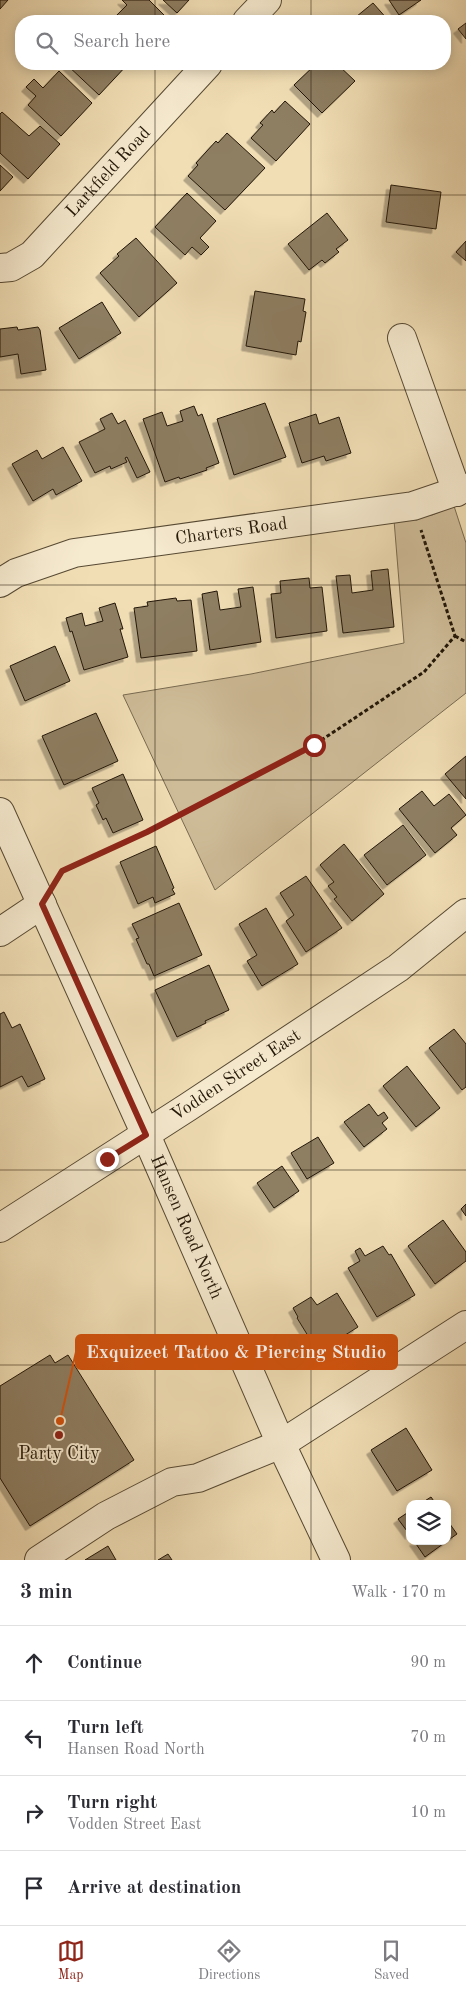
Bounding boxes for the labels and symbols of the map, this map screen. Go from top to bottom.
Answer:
street label: Larkfield Road [63,124,154,220]
street label: Charters Road [174,515,289,548]
route start [303,734,326,757]
street label: Vodden Street East [168,1026,304,1124]
route end [96,1148,119,1171]
street label: Hansen Road North [147,1152,226,1302]
callout: Exquizeet Tattoo & Piercing Studio [76,1335,397,1369]
text: Exquizeet Tattoo & Piercing Studio [86,1344,386,1363]
marker: Party City [53,1429,65,1441]
place label: Party City [18,1445,100,1463]

